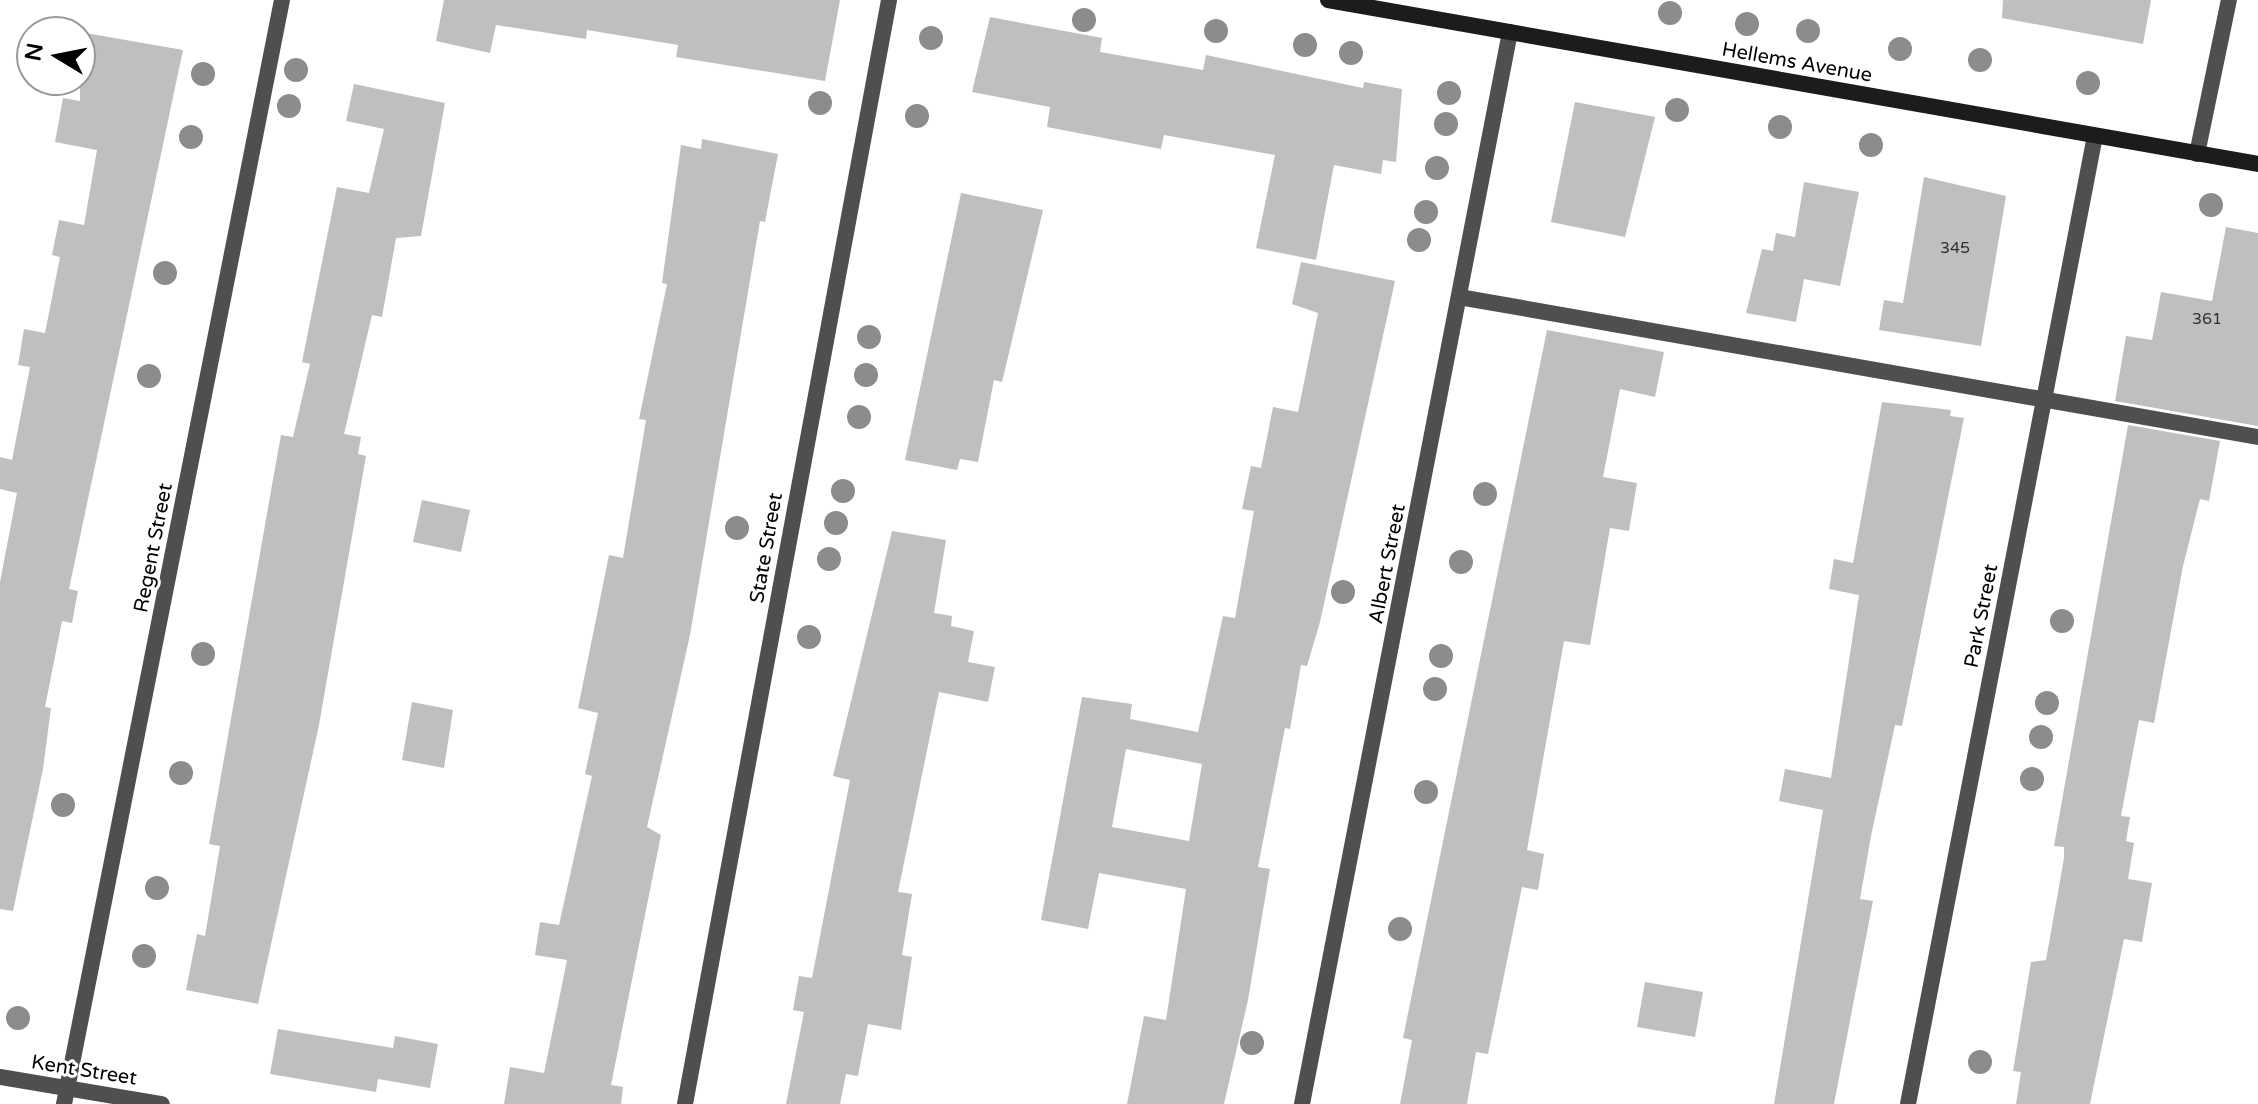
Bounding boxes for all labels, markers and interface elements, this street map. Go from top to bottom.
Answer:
north arrow [16,16,96,96]
street label: Hellems Avenue [1720,38,1874,88]
text: N [20,41,49,63]
house number: 345 [1940,238,1970,258]
house number: 361 [2192,309,2222,329]
street label: Regent Street [130,481,178,615]
street label: State Street [745,491,789,605]
street label: Albert Street [1365,502,1411,626]
street label: Park Street [1960,562,2004,670]
street label: Kent Street [29,1051,139,1091]

